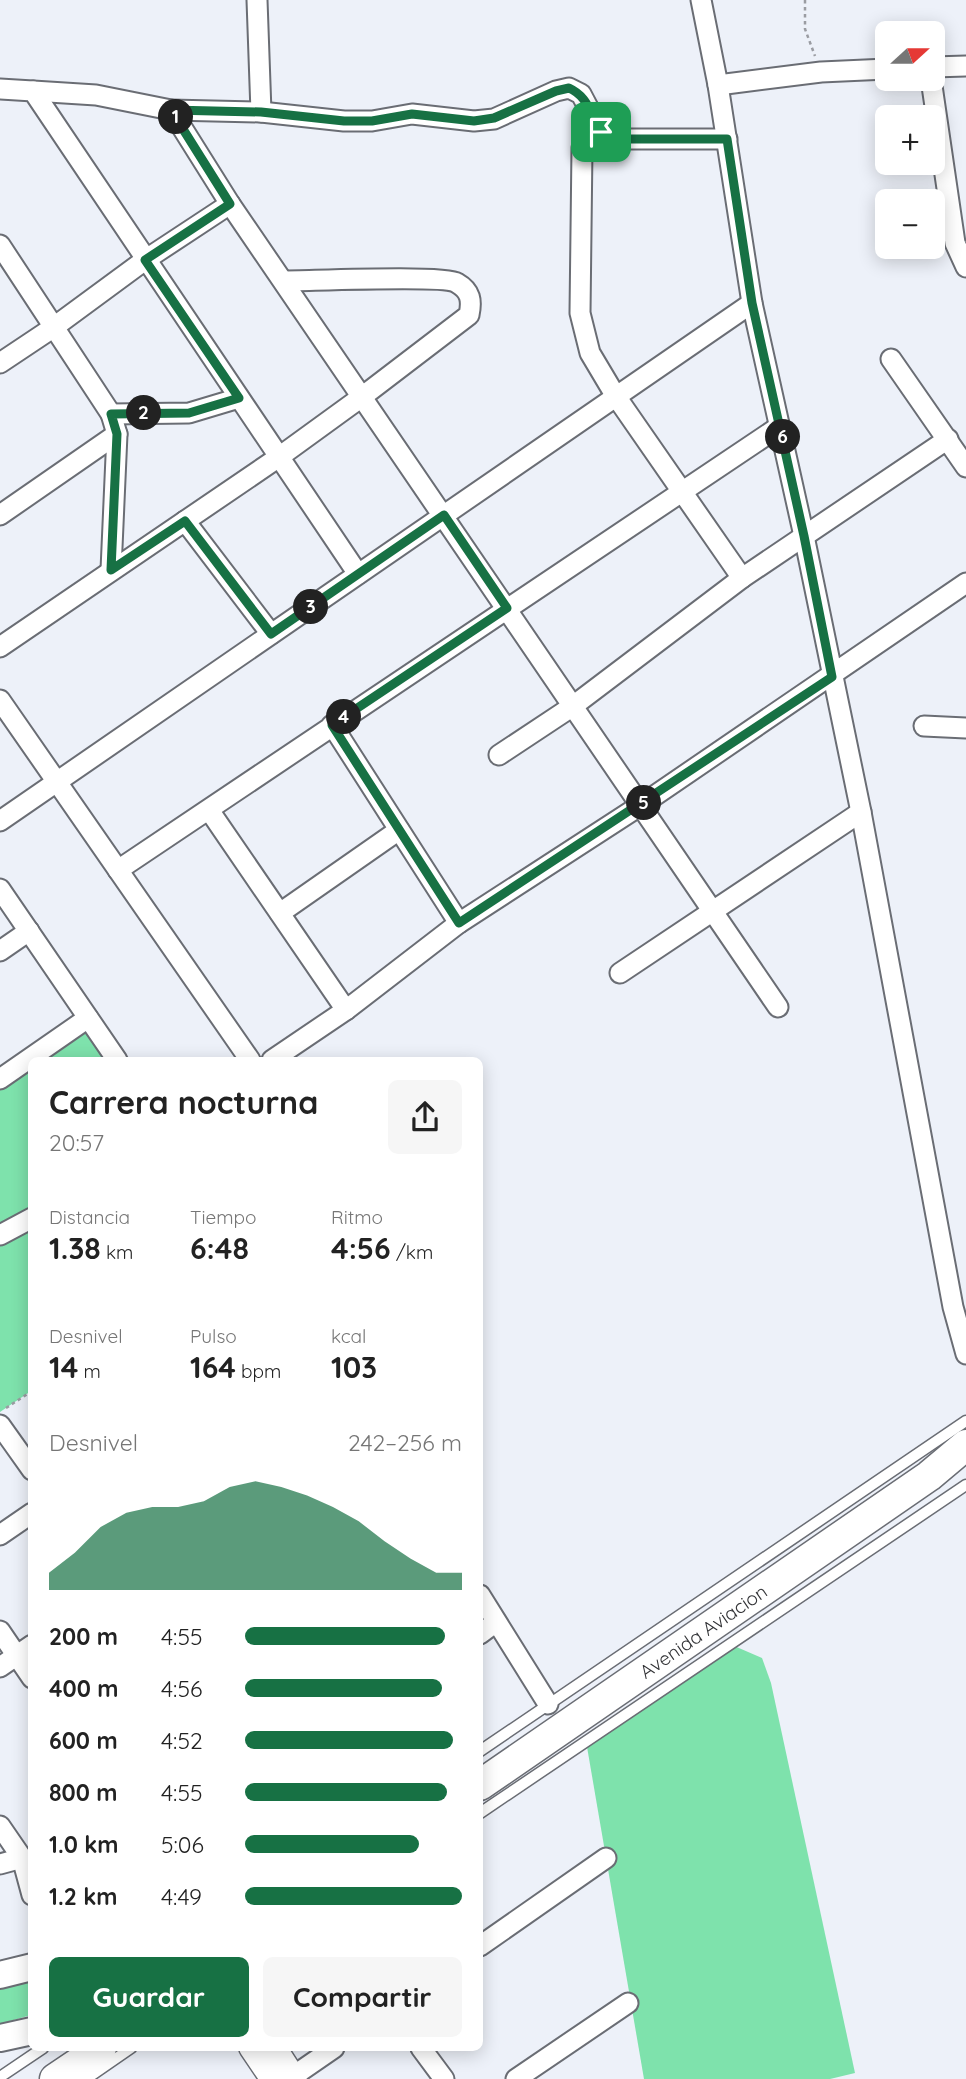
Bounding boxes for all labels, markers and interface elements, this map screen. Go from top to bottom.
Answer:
north arrow [875,21,945,91]
map controls [875,21,945,259]
pin: 1 [158,100,194,134]
pin [571,102,631,162]
text: 1 [172,104,179,128]
button: + [875,105,945,175]
icon: arrive [582,113,620,151]
button: − [875,189,945,259]
pin: 2 [127,396,162,430]
text: 2 [138,400,149,424]
pin: 6 [766,420,800,454]
text: 6 [777,424,788,448]
pin: 3 [294,590,328,624]
text: 3 [305,594,316,618]
pin: 4 [326,700,362,734]
text: 4 [338,704,349,728]
pin: 5 [626,786,662,820]
text: 5 [638,790,649,814]
button: share [388,1080,462,1154]
text: Carrera nocturna [49,1082,318,1122]
text: 20:57 [49,1128,104,1157]
text: Distancia [49,1205,130,1229]
text: Tiempo [190,1205,257,1229]
text: Ritmo [331,1205,383,1229]
text: 1.38 [49,1229,101,1267]
text: 6:48 [190,1229,249,1267]
text: 4:56 [331,1229,391,1267]
text: km [101,1240,133,1264]
text: /km [391,1240,433,1264]
text: Desnivel [49,1324,123,1348]
text: Pulso [190,1324,237,1348]
text: kcal [331,1324,366,1348]
text: 14 [49,1348,78,1386]
text: 164 [190,1348,236,1386]
text: 103 [331,1348,377,1386]
text: m [78,1359,101,1383]
text: bpm [236,1359,281,1383]
text: Desnivel [49,1428,138,1457]
text: 242–256 m [348,1428,462,1457]
street label: Avenida Aviacion [635,1579,772,1684]
text: 200 m [49,1622,118,1651]
text: 4:55 [161,1622,203,1651]
text: 400 m [49,1674,118,1703]
text: 4:56 [161,1674,202,1703]
text: 600 m [49,1726,118,1755]
text: 4:52 [161,1726,203,1755]
text: 800 m [49,1778,118,1807]
text: 4:55 [161,1778,203,1807]
text: 1.0 km [49,1830,119,1859]
text: 5:06 [161,1830,204,1859]
text: 1.2 km [49,1882,118,1911]
text: 4:49 [161,1882,202,1911]
button: Guardar [49,1957,249,2037]
button: Compartir [263,1957,462,2037]

